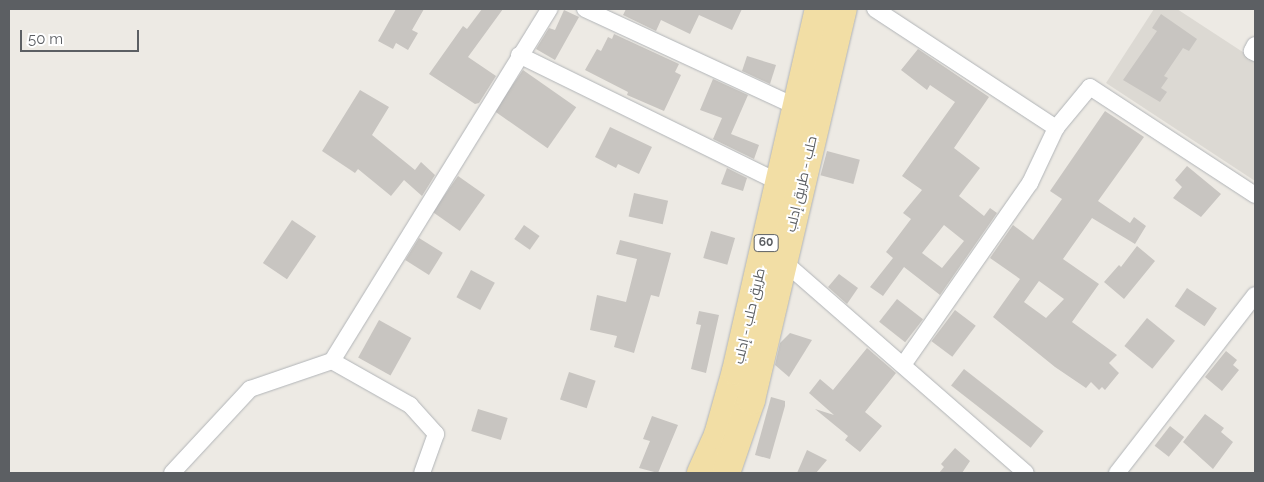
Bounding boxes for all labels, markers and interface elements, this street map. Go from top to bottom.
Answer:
scale bar [22,20,141,52]
text: 50 m [28,30,63,48]
street label: حلب - طريق إدلب [782,134,820,234]
road number: 60 [754,234,778,252]
street label: طريق حلب - إدلب [730,266,768,366]

